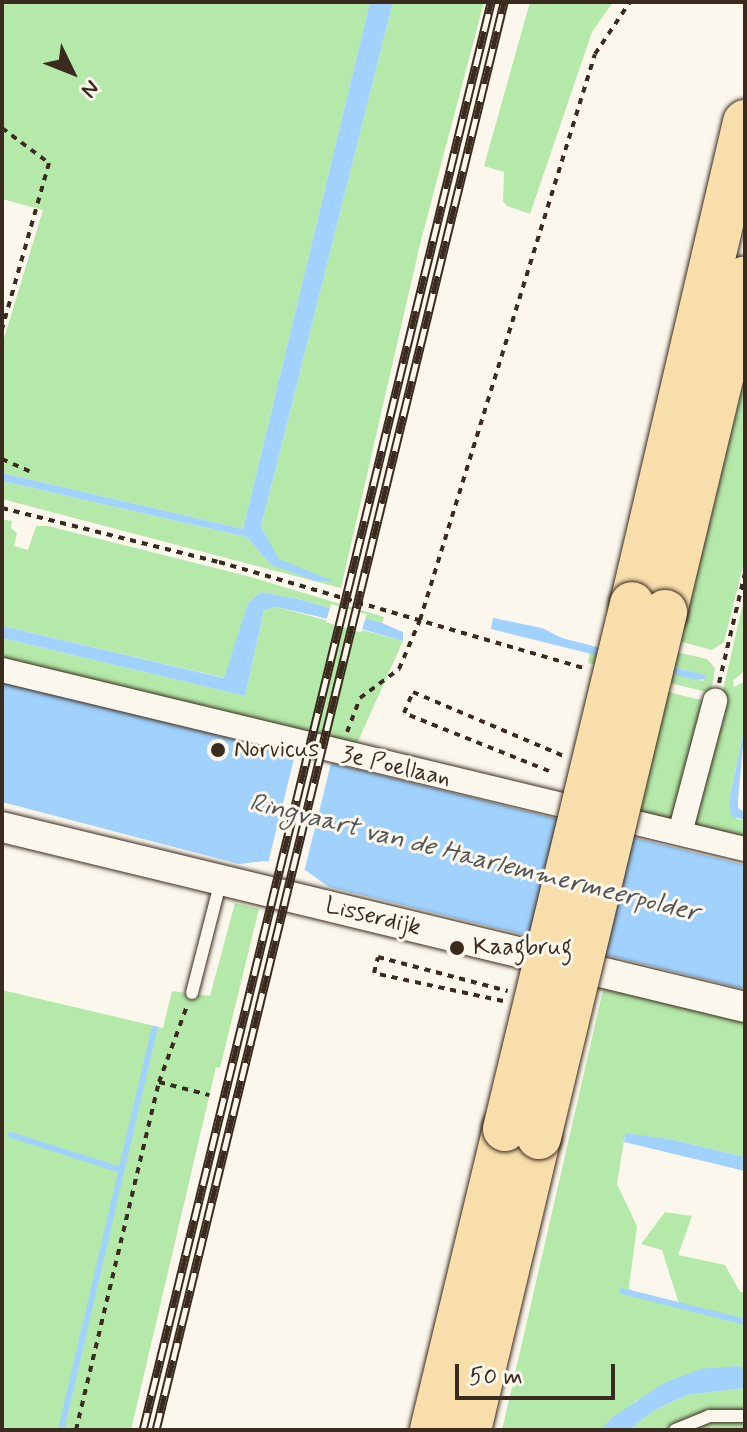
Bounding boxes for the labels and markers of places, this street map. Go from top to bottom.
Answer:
place label: Norvicus [234,736,319,764]
marker: Norvicus [209,741,227,759]
place label: Kaagbrug [473,934,572,962]
marker: Kaagbrug [448,939,466,957]

